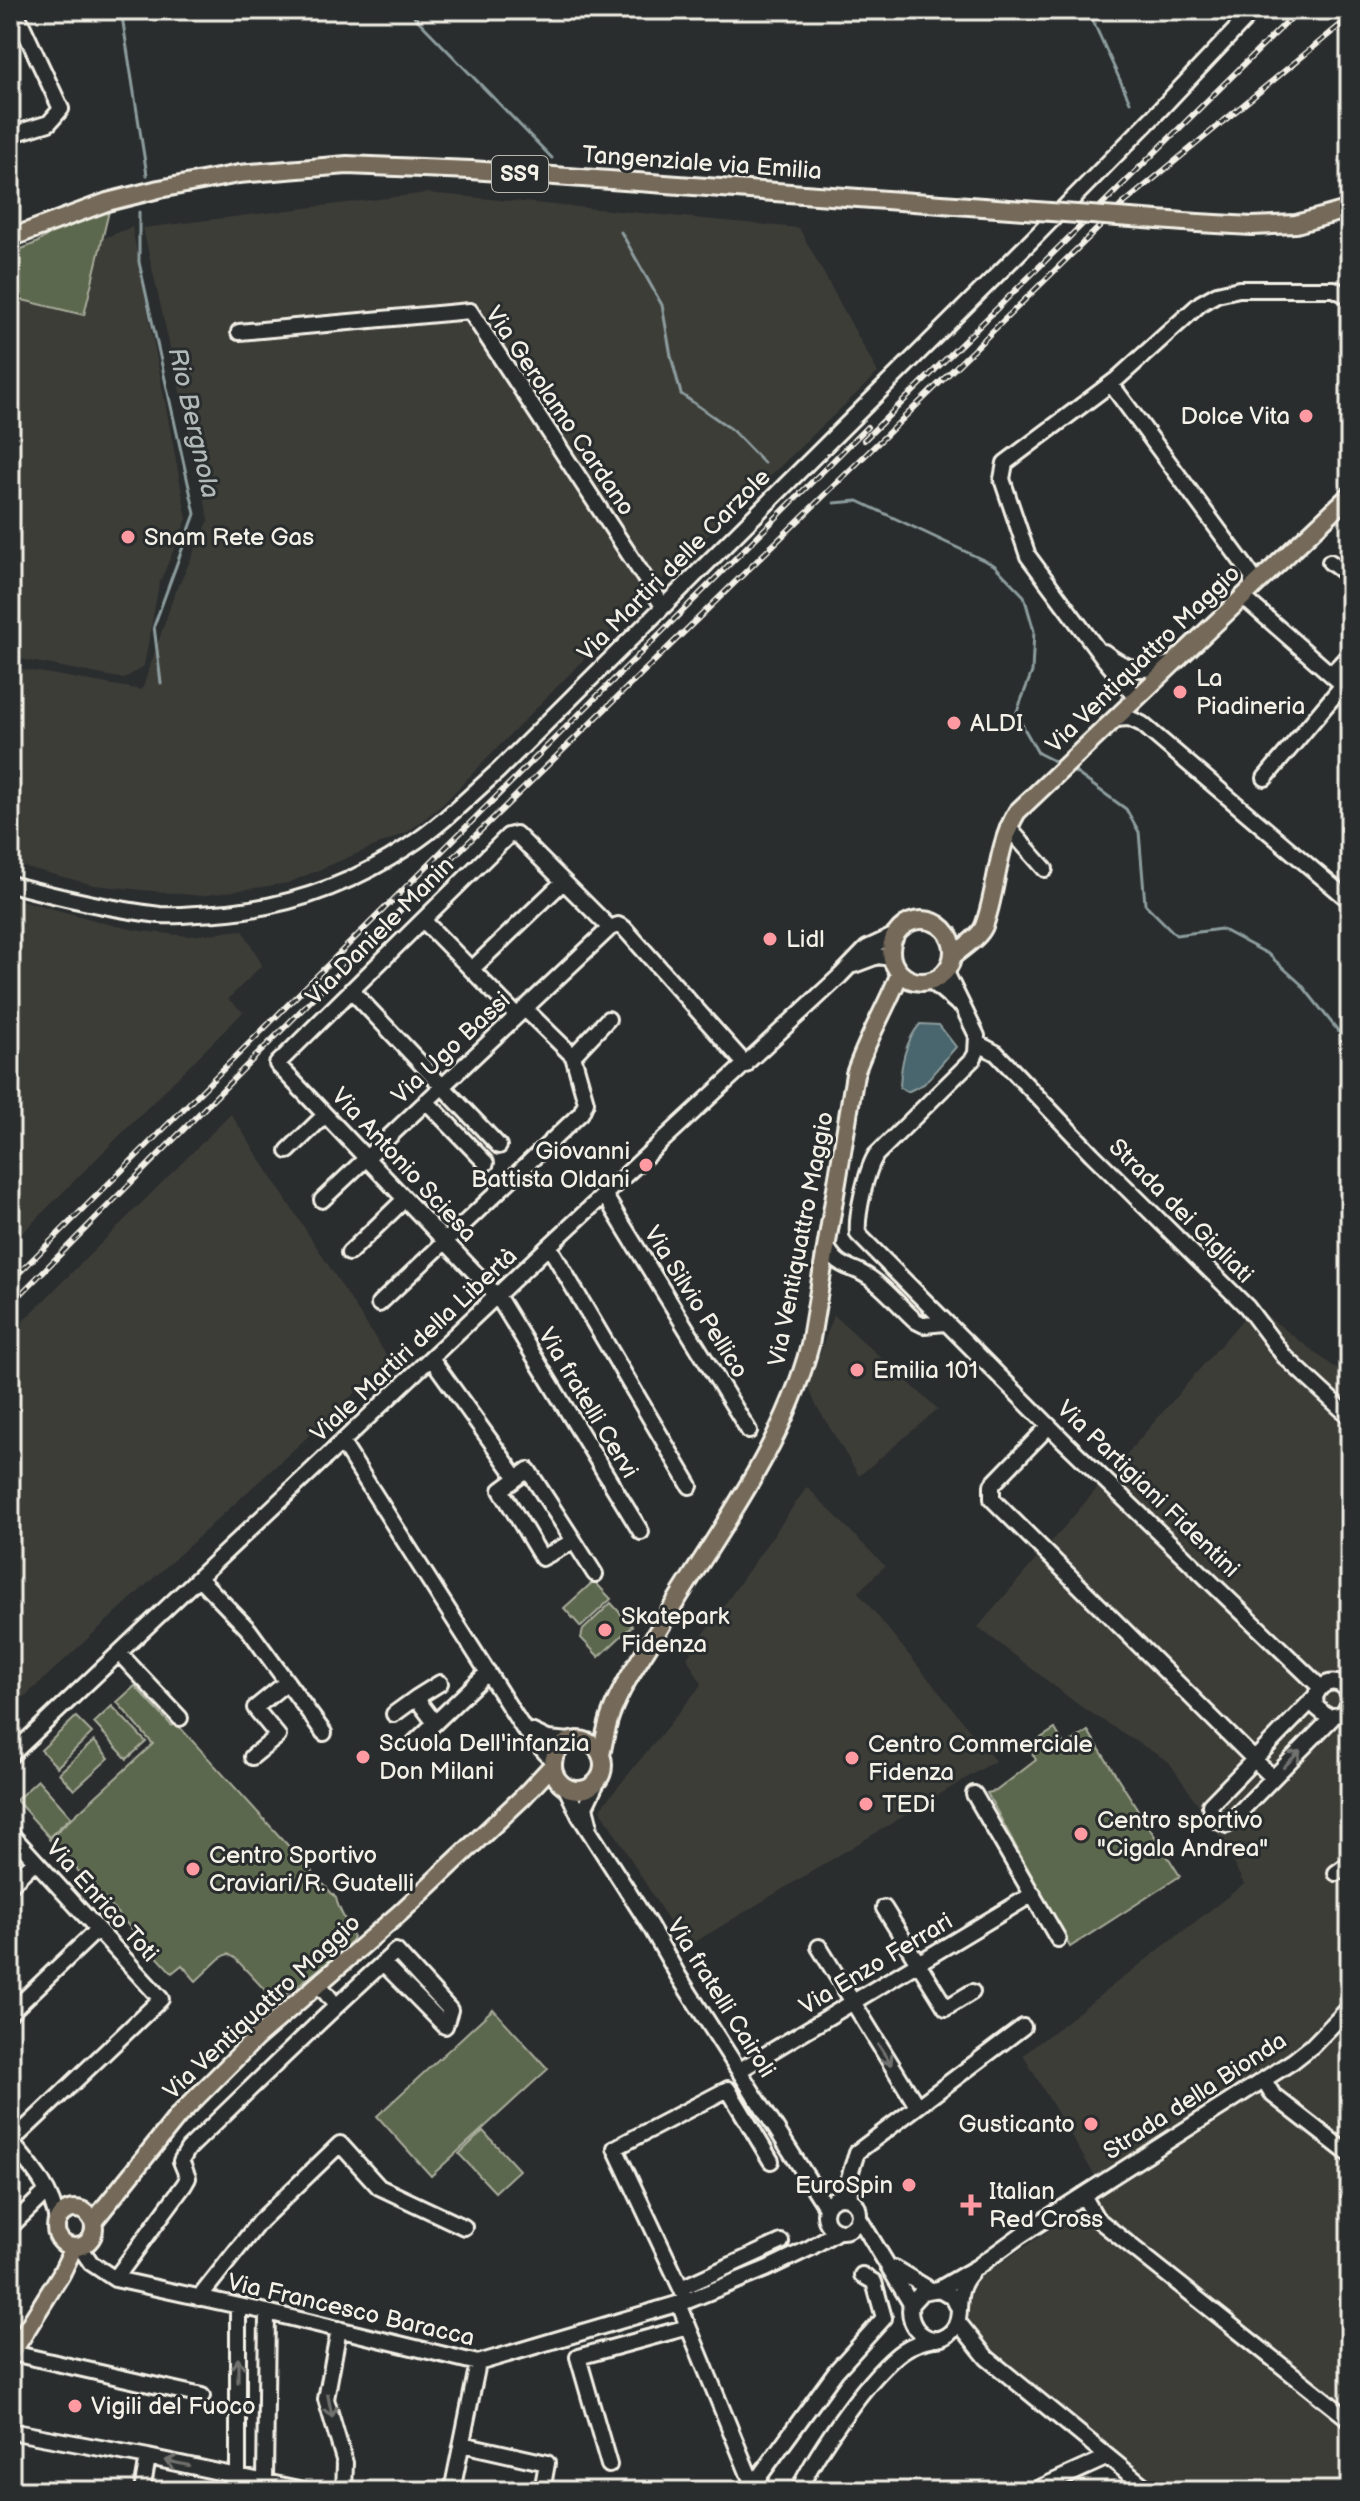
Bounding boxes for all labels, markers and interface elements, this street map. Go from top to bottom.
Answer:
street label: Tangenziale via Emilia [581,140,823,186]
road number: SS9 [492,156,548,192]
street label: Via Gerolamo Cardano [479,301,641,521]
water label: Rio Bergnola [161,344,225,502]
place label: Dolce Vita [1181,402,1290,431]
marker: Dolce Vita [1297,407,1315,425]
street label: Via Martiri delle Carzole [572,463,776,667]
place label: Snam Rete Gas [144,523,314,552]
marker: Snam Rete Gas [119,528,137,546]
street label: Via Ventiquattro Maggio [1040,559,1246,759]
place label: La Piadineria [1196,664,1305,721]
marker: La Piadineria [1171,683,1189,701]
place label: ALDI [970,709,1023,738]
marker: ALDI [945,714,963,732]
street label: Via Daniele Manin [300,851,460,1011]
place label: Lidl [786,925,825,954]
marker: Lidl [761,930,779,948]
street label: Via Ugo Bassi [386,986,516,1110]
street label: Via Antonio Sciesa [325,1082,483,1248]
street label: Via Ventiquattro Maggio [762,1109,840,1369]
street label: Strada dei Gigliati [1103,1133,1259,1289]
place label: Giovanni Battista Oldani [471,1137,630,1194]
marker: Giovanni Battista Oldani [637,1156,655,1174]
street label: Via Silvio Pellico [638,1221,754,1383]
street label: Viale Martiri della Libertà [305,1242,523,1448]
street label: Via fratelli Cervi [532,1322,644,1484]
place label: Emilia 101 [873,1356,978,1385]
marker: Emilia 101 [848,1361,866,1379]
street label: Via Partigiani Fidentini [1051,1394,1245,1584]
place label: Skatepark Fidenza [621,1602,730,1659]
marker: Skatepark Fidenza [596,1621,614,1639]
place label: Scuola Dell'infanzia Don Milani [379,1729,590,1786]
place label: Centro Commerciale Fidenza [868,1730,1093,1787]
marker: Scuola Dell'infanzia Don Milani [354,1748,372,1766]
marker: Centro Commerciale Fidenza [843,1749,861,1767]
one-way arrow [1282,1750,1301,1769]
place label: TEDi [882,1790,935,1819]
marker: TEDi [857,1795,875,1813]
place label: Centro sportivo "Cigala Andrea" [1097,1806,1268,1863]
marker: Centro sportivo "Cigala Andrea" [1072,1825,1090,1843]
street label: Via Enrico Toti [40,1834,164,1968]
place label: Centro Sportivo Craviari/R. Guatelli [209,1841,414,1898]
marker: Centro Sportivo Craviari/R. Guatelli [184,1860,202,1878]
street label: Via Enzo Ferrari [794,1907,958,2021]
street label: Via Ventiquattro Maggio [157,1908,367,2106]
street label: Via fratelli Cairoli [660,1913,782,2083]
street label: Strada della Bionda [1098,2026,1292,2166]
one-way arrow [878,2043,894,2066]
place label: Gusticanto [959,2110,1075,2139]
marker: Gusticanto [1082,2115,1100,2133]
place label: EuroSpin [795,2171,893,2200]
marker: EuroSpin [900,2176,918,2194]
place label: Italian Red Cross [989,2177,1103,2234]
marker: Italian Red Cross [960,2194,982,2216]
street label: Via Francesco Baracca [225,2267,477,2353]
one-way arrow [230,2357,246,2384]
place label: Vigili del Fuoco [91,2392,256,2421]
one-way arrow [323,2392,338,2418]
marker: Vigili del Fuoco [66,2397,84,2415]
one-way arrow [164,2455,190,2470]

